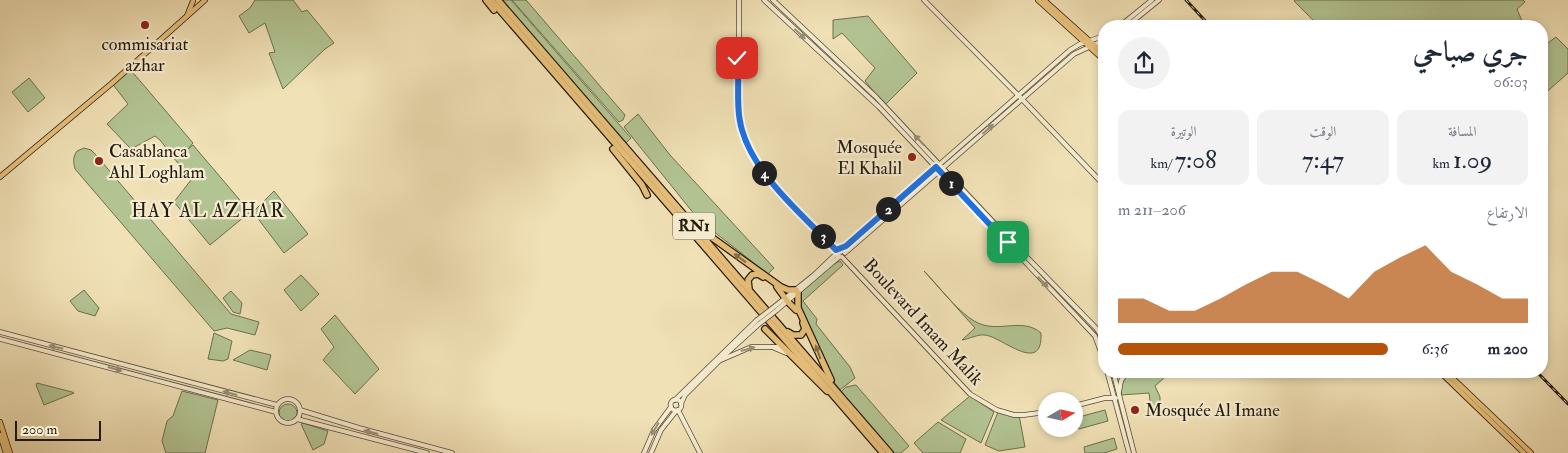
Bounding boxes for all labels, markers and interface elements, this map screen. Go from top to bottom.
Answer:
marker: commisariat azhar [139,19,151,31]
one-way arrow [793,27,805,39]
place label: commisariat azhar [102,33,189,77]
text: جري صباحي [1413,35,1528,70]
pin [716,37,758,79]
button: share [1118,37,1170,89]
icon: check [723,44,751,72]
text: 06:03 [1493,72,1528,92]
text: الوتيرة [1171,123,1197,140]
text: الوقت [1310,123,1336,140]
text: المسافة [1448,123,1477,140]
one-way arrow [981,124,994,135]
one-way arrow [913,135,925,147]
place label: Mosquée El Khalil [836,136,902,180]
place label: Casablanca Ahl Loghlam [108,140,204,184]
text: 7:08 [1175,145,1217,176]
text: 7:47 [1302,145,1344,176]
text: 1.09 [1453,145,1492,176]
marker: Mosquée El Khalil [906,151,918,163]
marker: Casablanca Ahl Loghlam [93,155,105,167]
text: /km [1151,155,1175,172]
text: km [1432,155,1453,172]
pin: 4 [752,160,776,186]
text: 4 [761,165,768,182]
pin: 1 [938,170,964,196]
text: 1 [949,175,954,192]
pin: 2 [876,196,900,222]
district label: HAY AL AZHAR [131,199,285,223]
text: 206–211 m [1118,200,1186,220]
text: 2 [885,201,892,218]
text: الارتفاع [1486,203,1528,223]
road number: RN1 [673,212,715,240]
pin [987,221,1029,263]
pin: 3 [810,224,836,248]
text: 3 [821,228,826,245]
icon: arrive [994,228,1022,256]
one-way arrow [733,253,747,263]
street label: Boulevard Imam Malik [858,254,988,391]
one-way arrow [1037,276,1049,288]
text: 6:36 [1422,339,1448,359]
text: 200 m [1488,339,1528,359]
one-way arrow [49,343,64,351]
one-way arrow [741,344,756,352]
one-way arrow [814,344,821,359]
one-way arrow [107,366,122,374]
one-way arrow [223,389,238,397]
north arrow [1038,392,1082,438]
map controls [1038,392,1083,437]
place label: Mosquée Al Imane [1145,399,1280,422]
marker: Mosquée Al Imane [1129,404,1141,416]
scale bar [15,418,101,441]
text: 200 m [22,421,57,438]
one-way arrow [651,421,659,436]
one-way arrow [363,427,378,435]

